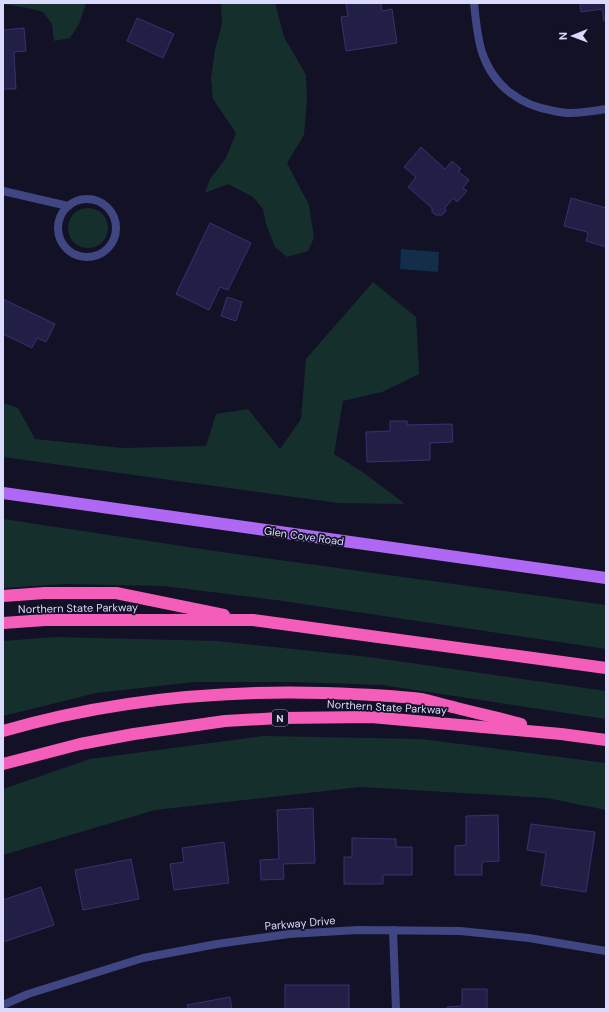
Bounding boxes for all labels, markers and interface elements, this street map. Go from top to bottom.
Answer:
north arrow [553,16,593,56]
text: N [556,32,570,40]
street label: Glen Cove Road [263,523,345,549]
street label: Northern State Parkway [18,600,138,616]
street label: Northern State Parkway [327,697,447,717]
road number: N [272,710,288,726]
street label: Parkway Drive [264,913,336,933]

